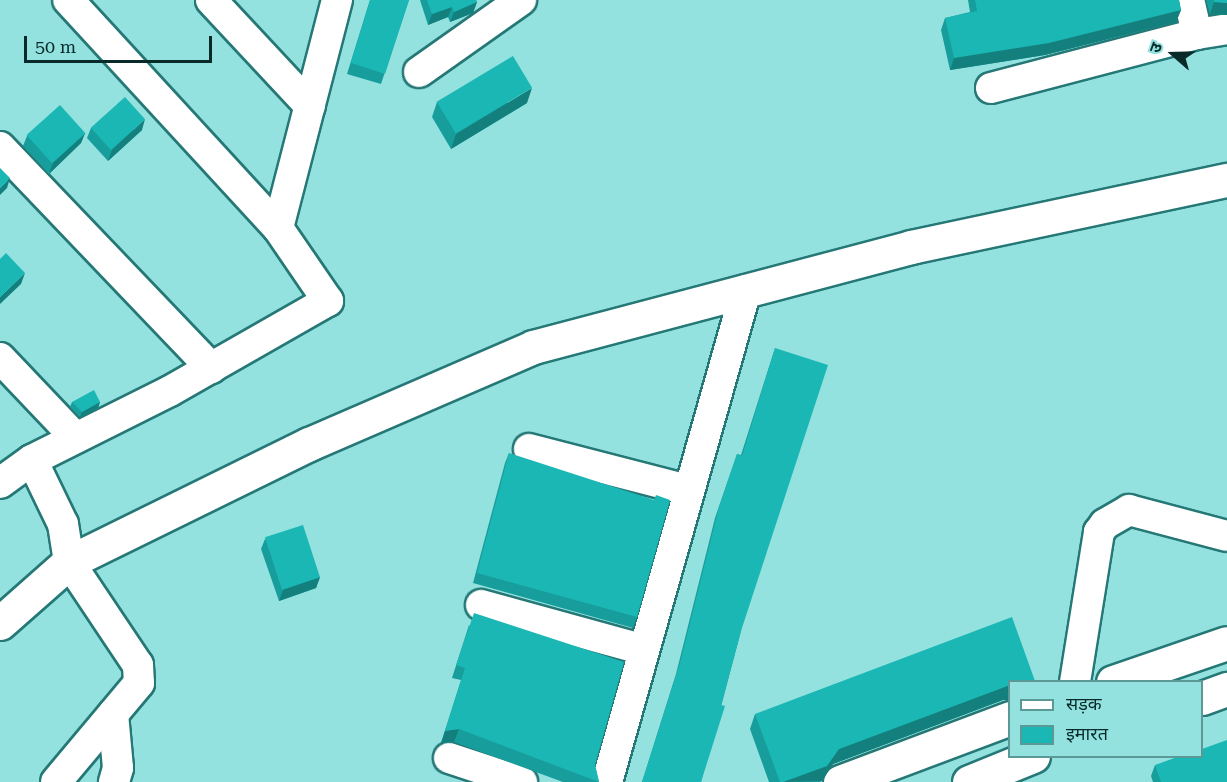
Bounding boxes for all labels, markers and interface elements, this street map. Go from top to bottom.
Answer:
scale bar [27,24,214,62]
north arrow [1143,24,1203,84]
text: 50 m [35,36,76,57]
text: उ [1145,40,1166,55]
legend [1008,680,1203,758]
text: सड़क [1066,693,1102,714]
text: इमारत [1066,723,1108,744]

